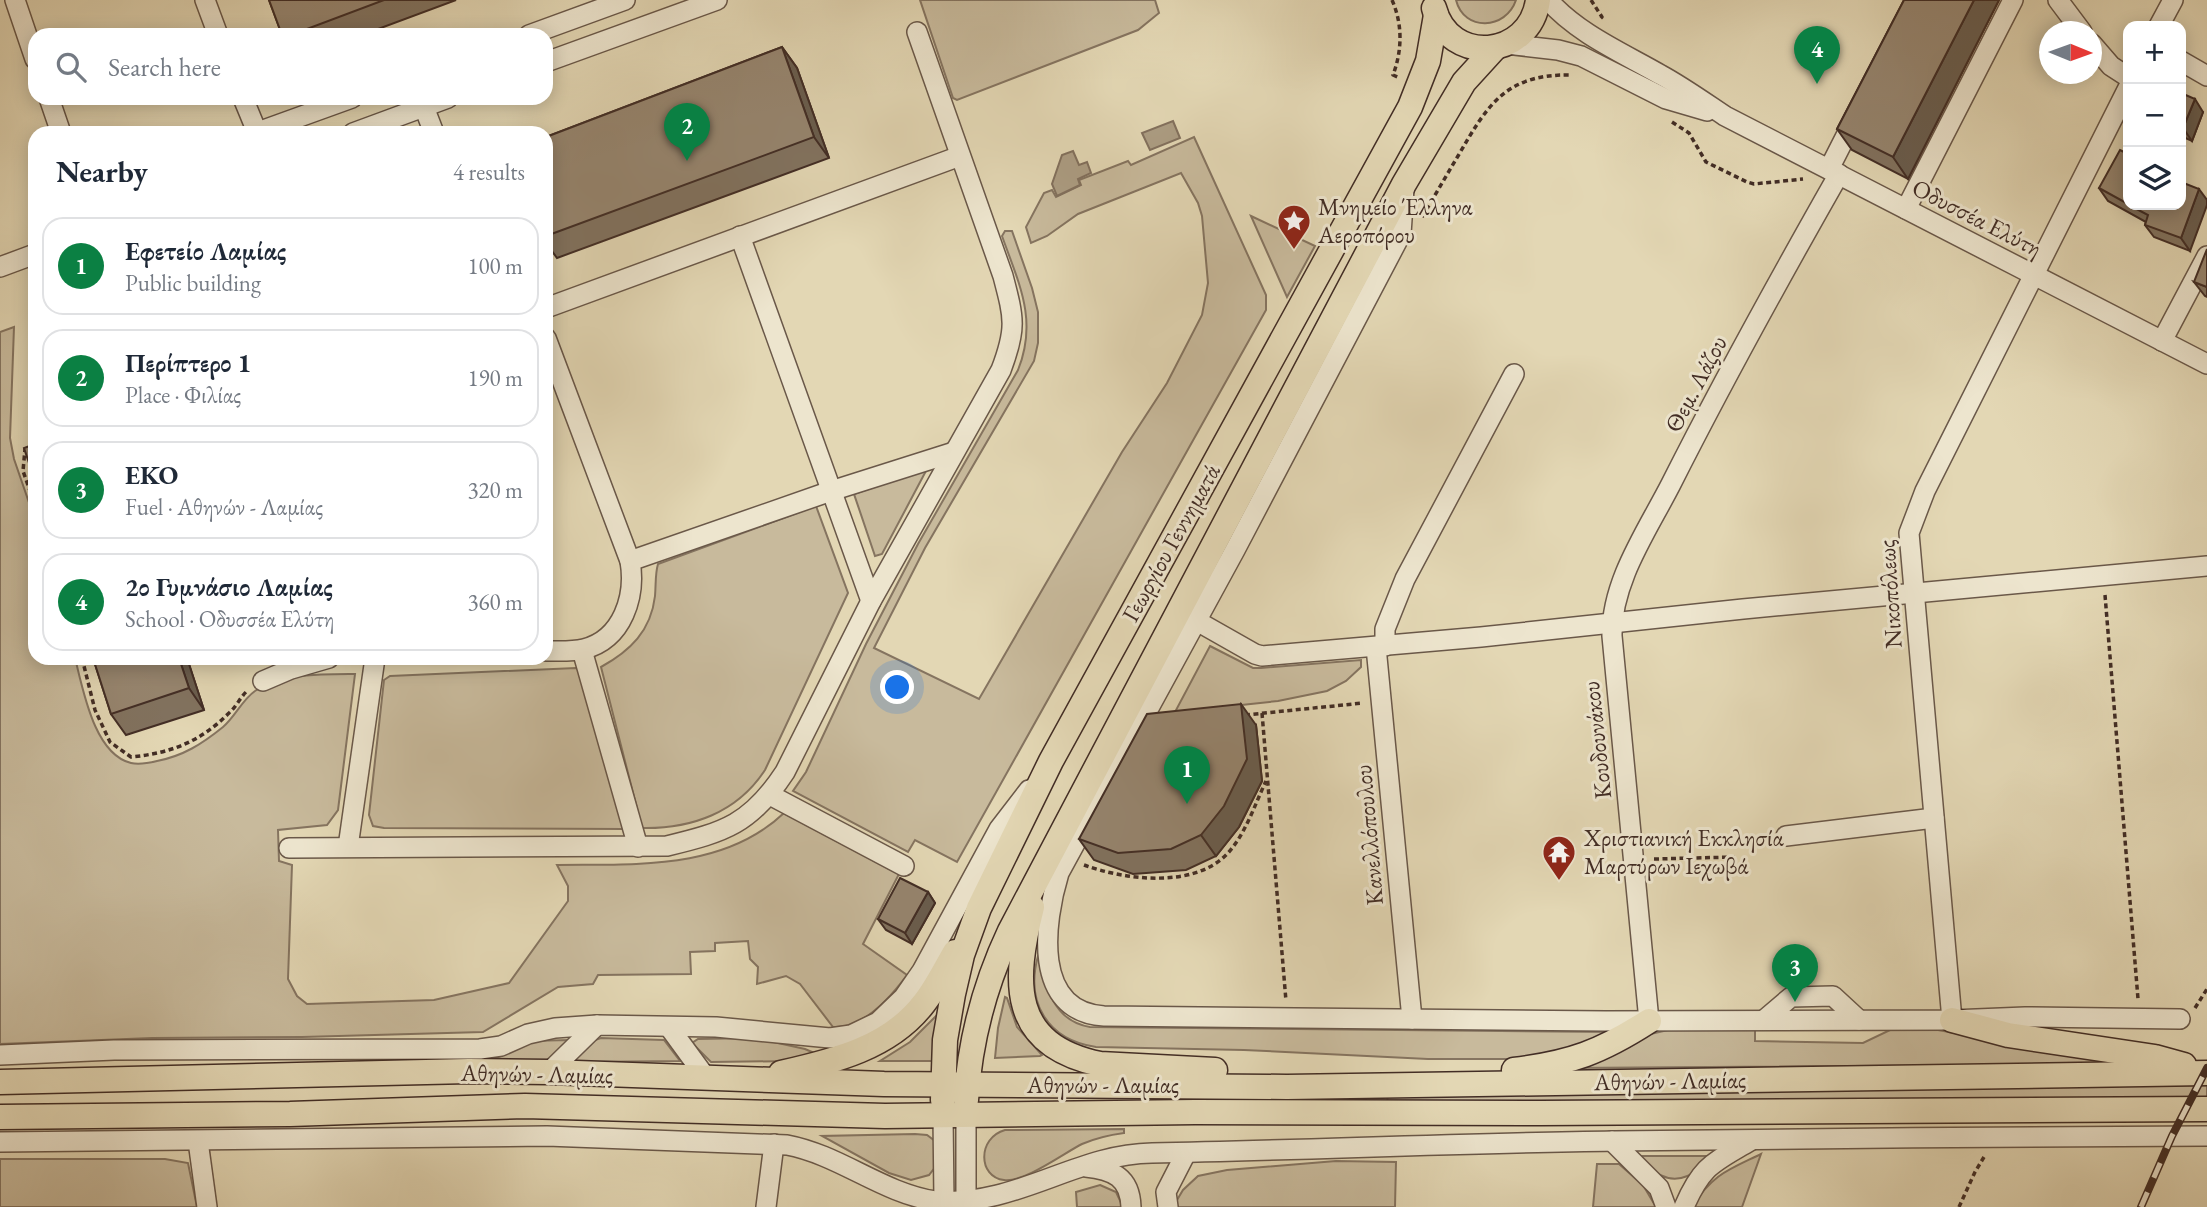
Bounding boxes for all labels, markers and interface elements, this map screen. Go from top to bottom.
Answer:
north arrow [2039,21,2102,84]
map controls [2123,21,2186,210]
button: + [2123,21,2186,84]
pin: 4 [1794,26,1840,84]
search box [28,28,553,105]
icon: search [52,48,90,86]
text: Search here [108,50,221,84]
button: − [2123,84,2186,147]
pin: 2 [664,103,710,161]
button: layers [2123,147,2186,210]
text: Nearby [56,152,148,191]
text: 4 results [453,157,525,187]
street label: Οδυσσέα Ελύτη [1907,172,2047,263]
place label: Μνημείο Έλληνα Αεροπόρου [1317,191,1473,250]
place icon: Μνημείο Έλληνα Αεροπόρου [1275,202,1313,251]
text: Εφετείο Λαμίας [125,234,286,268]
text: 1 [75,251,87,281]
text: 100 m [467,251,523,281]
text: Public building [125,268,261,298]
street label: Θεμ. Λάζου [1657,330,1734,437]
text: Περίπτερο 1 [125,346,251,380]
text: 2 [75,363,87,393]
text: 190 m [467,363,523,393]
text: Place · Φιλίας [125,380,241,410]
text: EKO [125,458,178,492]
street label: Γεωργίου Γεννηματά [1114,458,1227,627]
text: 3 [75,475,87,505]
text: 320 m [467,475,523,505]
text: Fuel · Αθηνών - Λαμίας [125,492,323,522]
street label: Νικοπόλεως [1870,539,1909,649]
text: 2ο Γυμνάσιο Λαμίας [125,570,333,604]
text: 4 [75,587,87,617]
text: 360 m [467,587,523,617]
text: School · Οδυσσέα Ελύτη [125,604,334,634]
your location [880,670,914,704]
street label: Κουδουνάκου [1575,680,1618,800]
pin: 1 [1164,746,1210,804]
street label: Κανελλόπουλου [1347,764,1390,907]
place label: Χριστιανική Εκκλησία Μαρτύρων Ιεχωβά [1583,822,1784,881]
temple icon: Χριστιανική Εκκλησία Μαρτύρων Ιεχωβά [1540,833,1578,882]
pin: 3 [1772,944,1818,1002]
street label: Αθηνών - Λαμίας [460,1057,613,1090]
street label: Αθηνών - Λαμίας [1593,1064,1746,1097]
street label: Αθηνών - Λαμίας [1026,1069,1179,1100]

